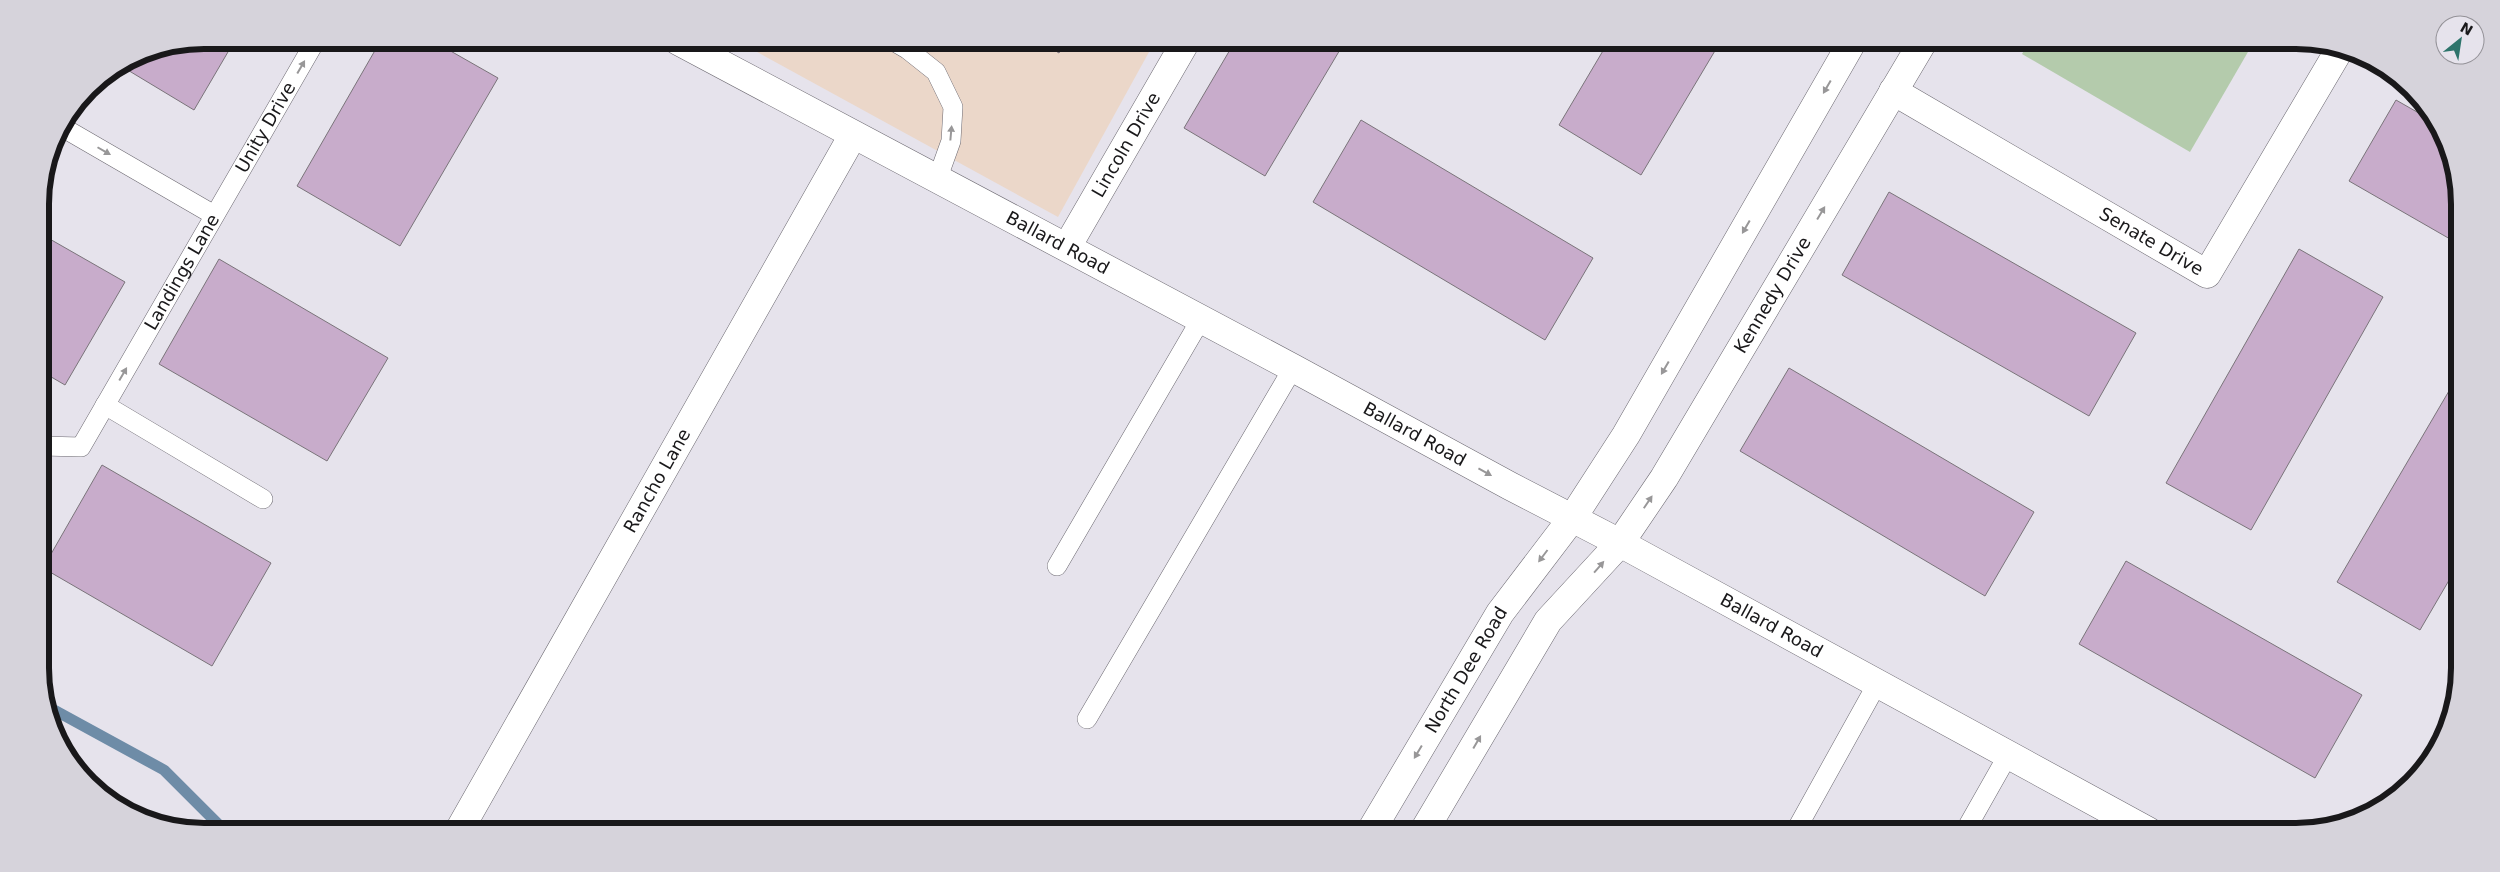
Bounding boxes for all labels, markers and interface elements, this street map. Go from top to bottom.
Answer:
north arrow [2435,15,2485,65]
text: N [2457,19,2476,39]
one-way arrow [296,60,305,74]
street label: Unity Drive [231,78,299,176]
one-way arrow [1823,79,1831,94]
street label: Lincoln Drive [1087,88,1164,201]
one-way arrow [948,125,956,141]
one-way arrow [97,147,112,155]
street label: Senate Drive [2096,203,2207,280]
street label: Ballard Road [1003,206,1113,278]
one-way arrow [1817,207,1826,220]
street label: Landings Lane [140,210,223,334]
one-way arrow [1741,221,1750,234]
street label: Kennedy Drive [1729,233,1815,357]
one-way arrow [1660,361,1669,375]
one-way arrow [118,368,127,381]
street label: Ballard Road [1360,397,1470,470]
street label: Rancho Lane [619,425,695,536]
one-way arrow [1478,468,1491,477]
one-way arrow [1643,496,1652,509]
one-way arrow [1538,549,1549,562]
one-way arrow [1593,562,1605,574]
street label: Ballard Road [1717,589,1827,662]
street label: North Dee Road [1420,603,1511,736]
one-way arrow [1472,736,1481,749]
one-way arrow [1413,745,1422,758]

